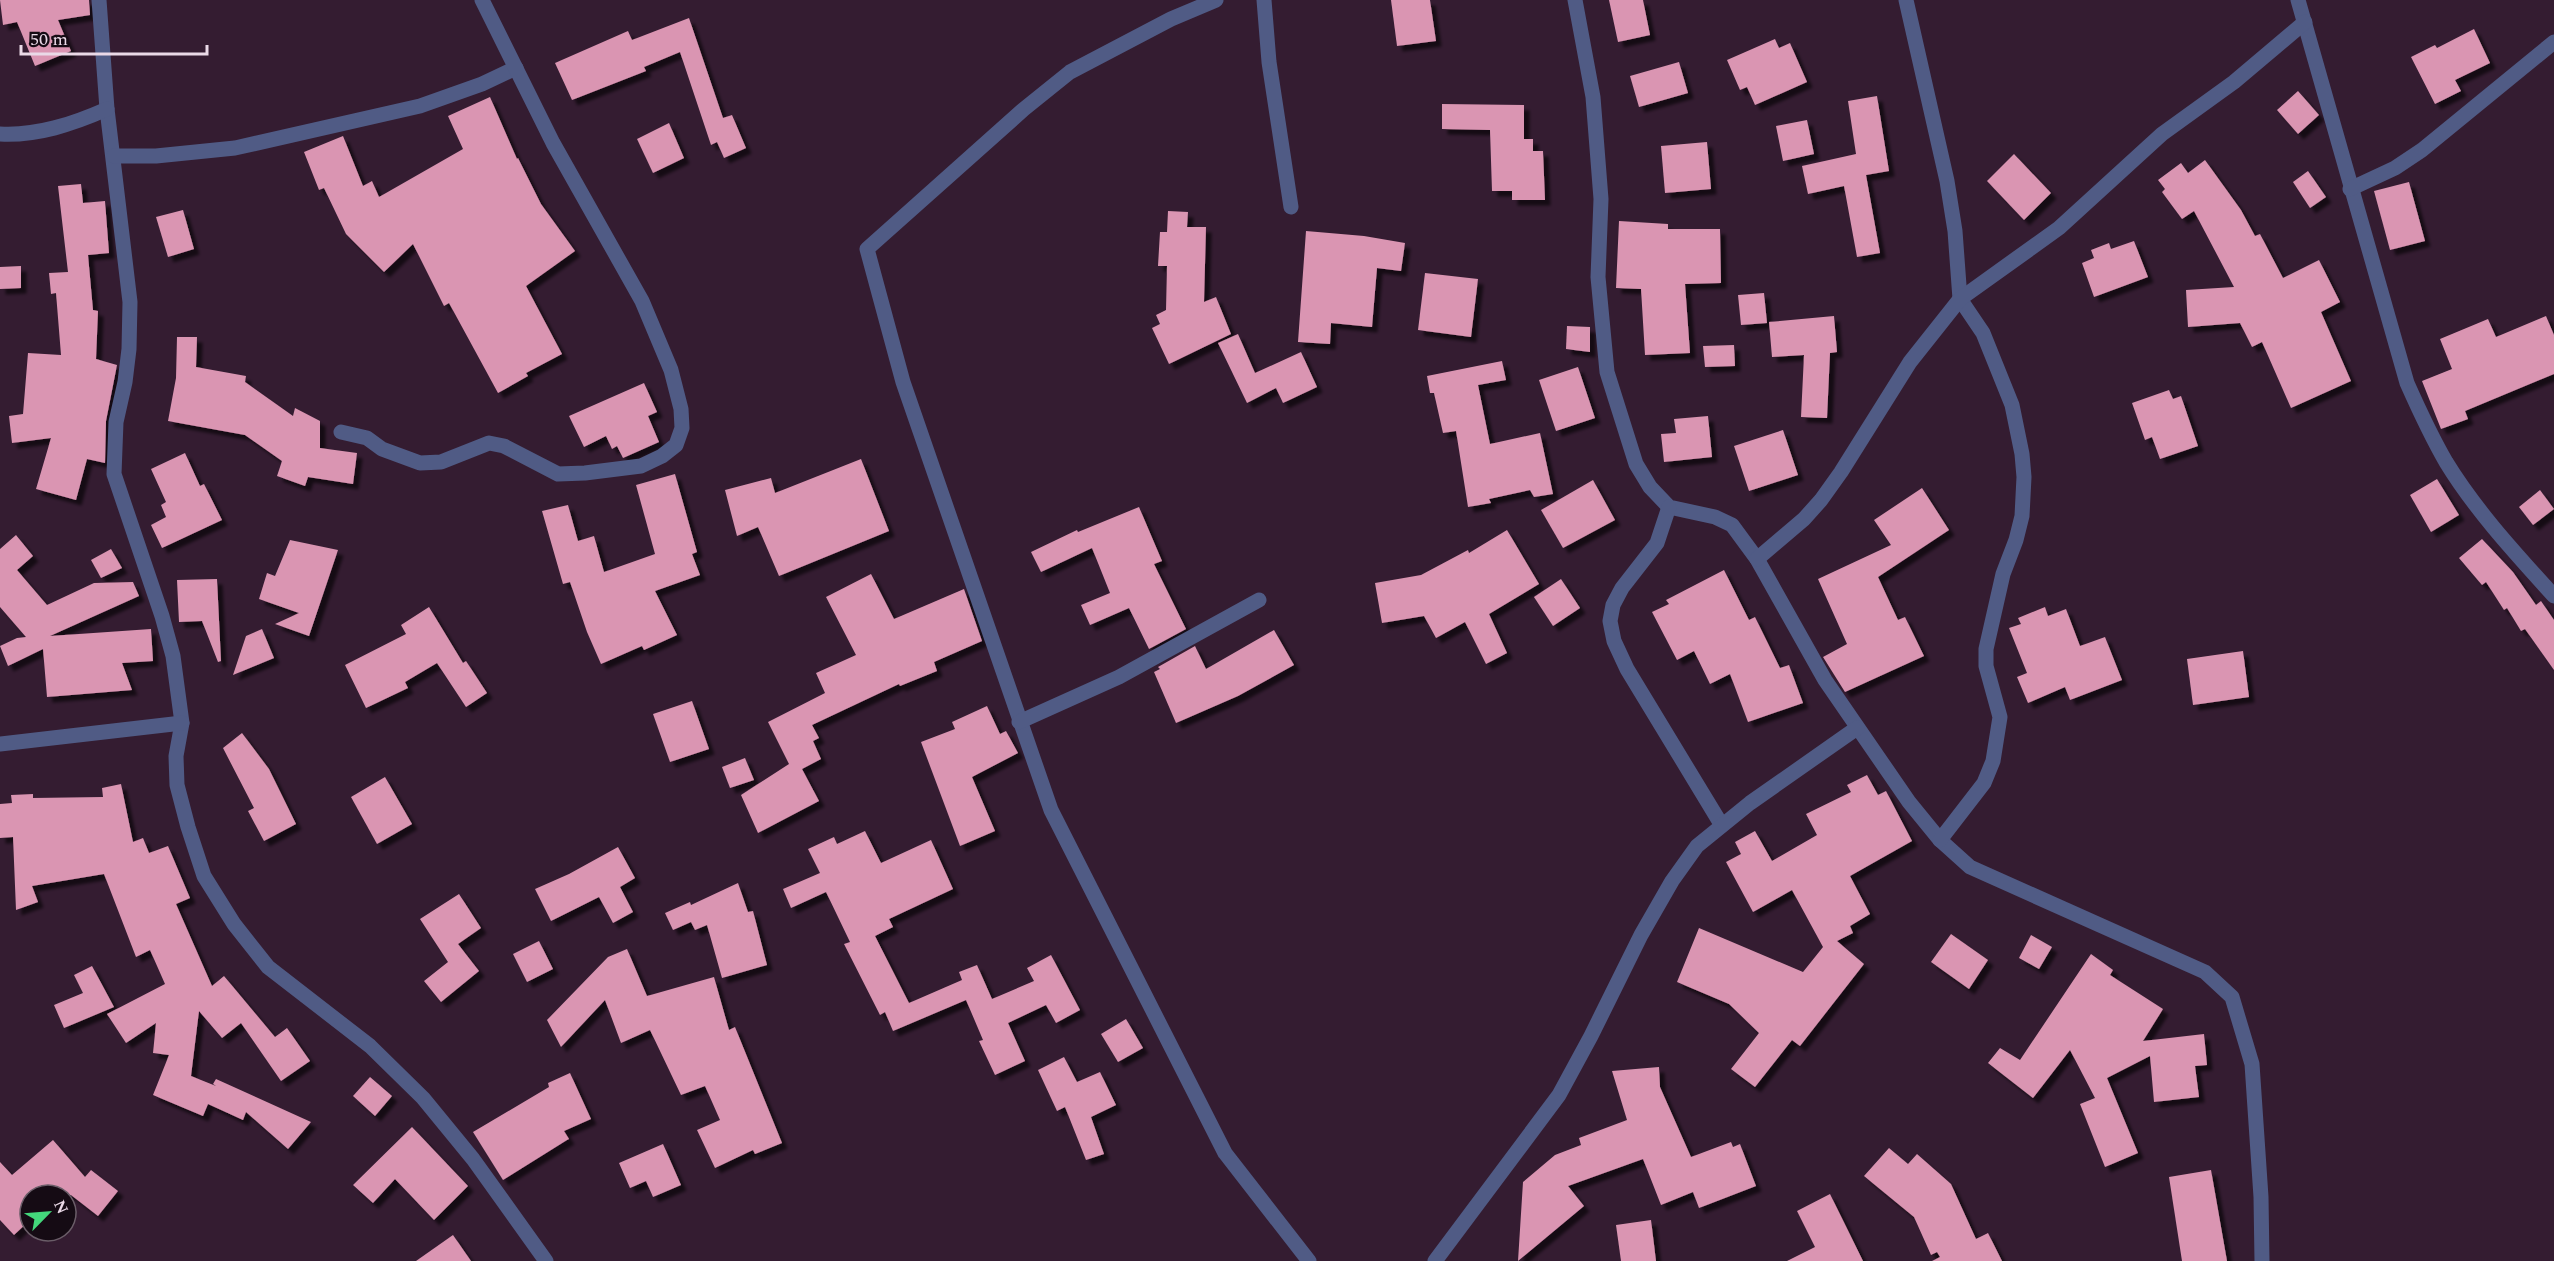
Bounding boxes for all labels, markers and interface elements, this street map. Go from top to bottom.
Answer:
scale bar [21,18,207,56]
text: 50 m [30,26,68,53]
north arrow [18,1183,78,1243]
text: N [47,1196,74,1218]

